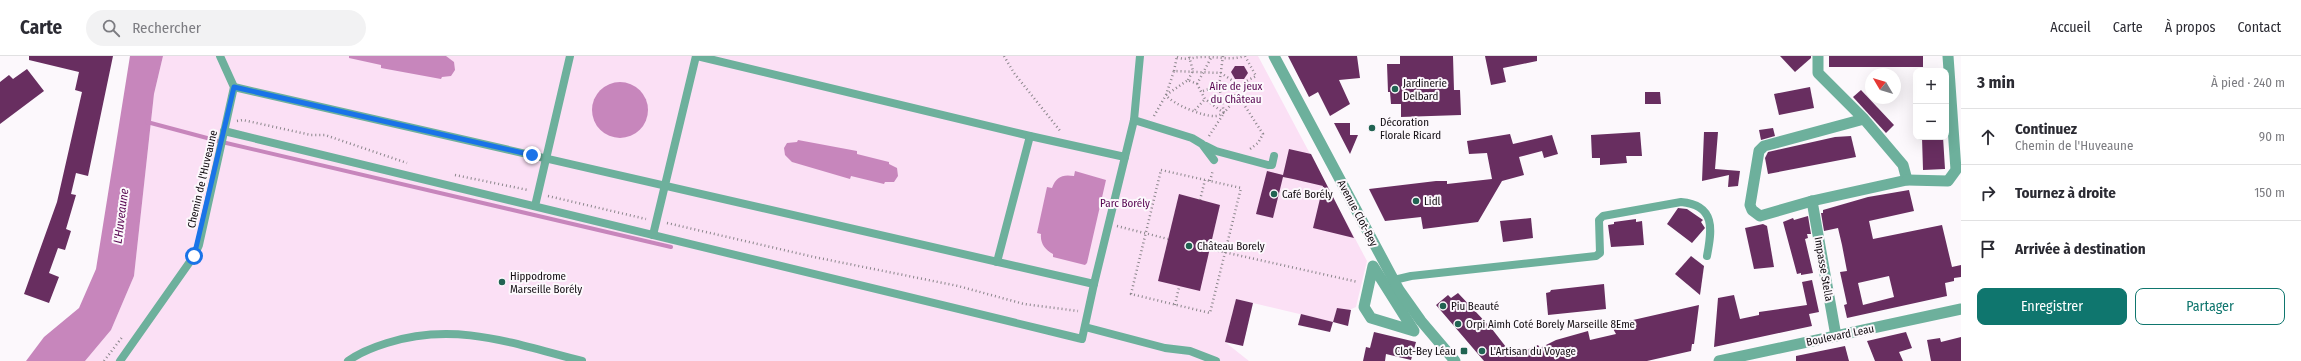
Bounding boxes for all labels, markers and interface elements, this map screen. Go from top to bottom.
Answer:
search box [86,10,366,46]
text: Carte [20,16,62,39]
icon: search [100,17,122,39]
text: Rechercher [132,19,201,37]
text: Accueil [2050,19,2091,36]
text: Carte [2113,19,2143,36]
text: À propos [2165,19,2216,36]
text: Contact [2238,19,2281,36]
north arrow [1865,68,1901,104]
map controls [1913,68,1949,140]
button: + [1913,68,1949,104]
text: 3 min [1977,72,2015,93]
text: À pied · 240 m [2211,75,2285,90]
place label: Jardinerie Delbard [1403,77,1447,103]
park label: Aire de jeux du Château [1210,80,1263,106]
marker: Jardinerie Delbard [1390,84,1400,94]
button: − [1913,104,1949,140]
place label: Décoration Florale Ricard [1380,116,1441,142]
text: Continuez [2015,120,2077,138]
marker: Décoration Florale Ricard [1367,123,1377,133]
icon: ahead [1977,126,1999,148]
street label: Chemin de l'Huveaune [185,129,220,229]
text: 90 m [2259,129,2285,144]
text: Chemin de l'Huveaune [2015,138,2133,153]
route end [523,146,541,164]
street label: Avenue Clot-Bey [1335,178,1381,249]
icon: right [1977,182,1999,204]
text: Tournez à droite [2015,184,2116,202]
text: 150 m [2254,185,2285,200]
water label: L'Huveaune [111,187,131,244]
place label: Café Borély [1282,188,1333,201]
marker: Café Borély [1269,189,1279,199]
place label: Lidl [1424,195,1441,208]
marker: Lidl [1411,196,1421,206]
park label: Parc Borély [1100,197,1150,210]
street label: Impasse Stella [1811,236,1836,302]
icon: arrive [1977,238,1999,260]
place label: Château Borely [1197,240,1265,253]
text: Arrivée à destination [2015,240,2146,258]
marker: Château Borely [1184,241,1194,251]
route start [185,247,203,265]
place label: Hippodrome Marseille Borély [510,270,582,296]
marker: Hippodrome Marseille Borély [497,277,507,287]
button: Enregistrer [1977,288,2127,325]
button: Partager [2135,288,2285,325]
place label: Piu Beauté [1451,300,1499,313]
marker: Piu Beauté [1438,301,1448,311]
place label: Orpi Aimh Coté Borely Marseille 8Eme [1466,318,1635,331]
marker: Orpi Aimh Coté Borely Marseille 8Eme [1453,319,1463,329]
street label: Boulevard Leau [1805,322,1875,349]
place label: Clot-Bey Léau [1395,345,1456,358]
place label: L'Artisan du Voyage [1490,345,1576,358]
marker: Clot-Bey Léau [1459,346,1469,356]
marker: L'Artisan du Voyage [1477,346,1487,356]

